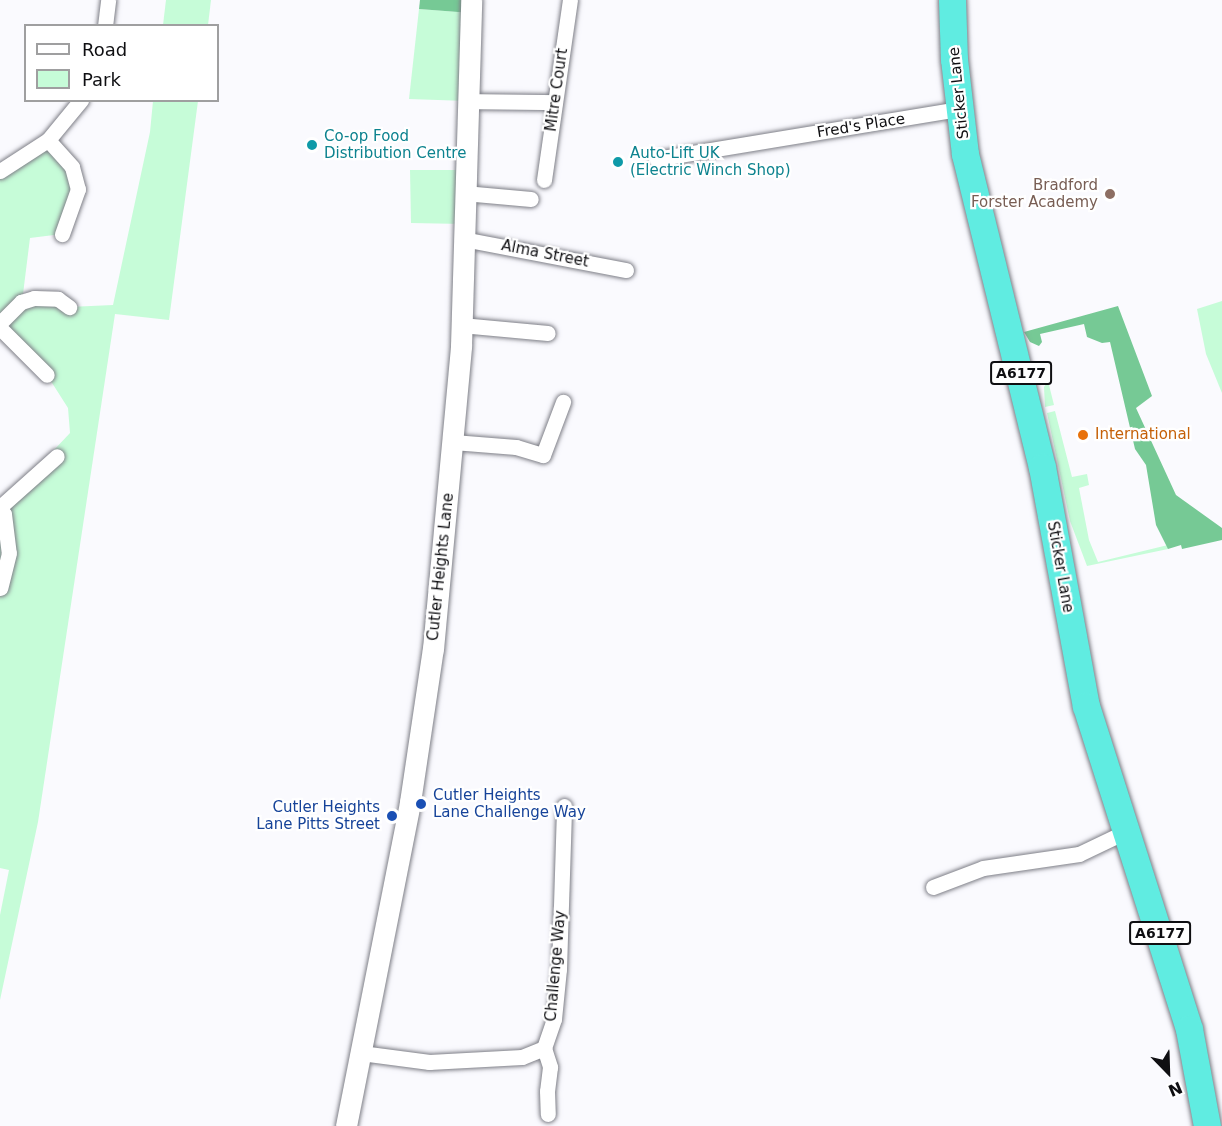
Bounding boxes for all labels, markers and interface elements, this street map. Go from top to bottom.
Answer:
legend [24,24,219,102]
text: Road [82,39,127,60]
street label: Sticker Lane [945,46,973,140]
street label: Mitre Court [542,47,572,133]
text: Park [82,69,121,90]
street label: Fred's Place [816,110,906,142]
place label: Co-op Food Distribution Centre [324,127,466,162]
marker: Co-op Food Distribution Centre [305,138,319,152]
place label: Auto-Lift UK (Electric Winch Shop) [630,144,790,179]
marker: Auto-Lift UK (Electric Winch Shop) [611,155,625,169]
place label: Bradford Forster Academy [971,176,1098,211]
marker: Bradford Forster Academy [1103,187,1117,201]
street label: Alma Street [500,237,590,271]
road number: A6177 [990,362,1052,384]
place label: International [1095,426,1191,444]
marker: International [1076,428,1090,442]
street label: Cutler Heights Lane [424,492,458,642]
street label: Sticker Lane [1043,520,1077,614]
place label: Cutler Heights Lane Challenge Way [433,786,586,821]
marker: Cutler Heights Lane Challenge Way [414,797,428,811]
place label: Cutler Heights Lane Pitts Street [256,798,380,833]
marker: Cutler Heights Lane Pitts Street [385,809,399,823]
street label: Challenge Way [542,910,570,1022]
road number: A6177 [1128,922,1192,944]
north arrow [1138,1042,1198,1102]
text: N [1165,1078,1185,1100]

